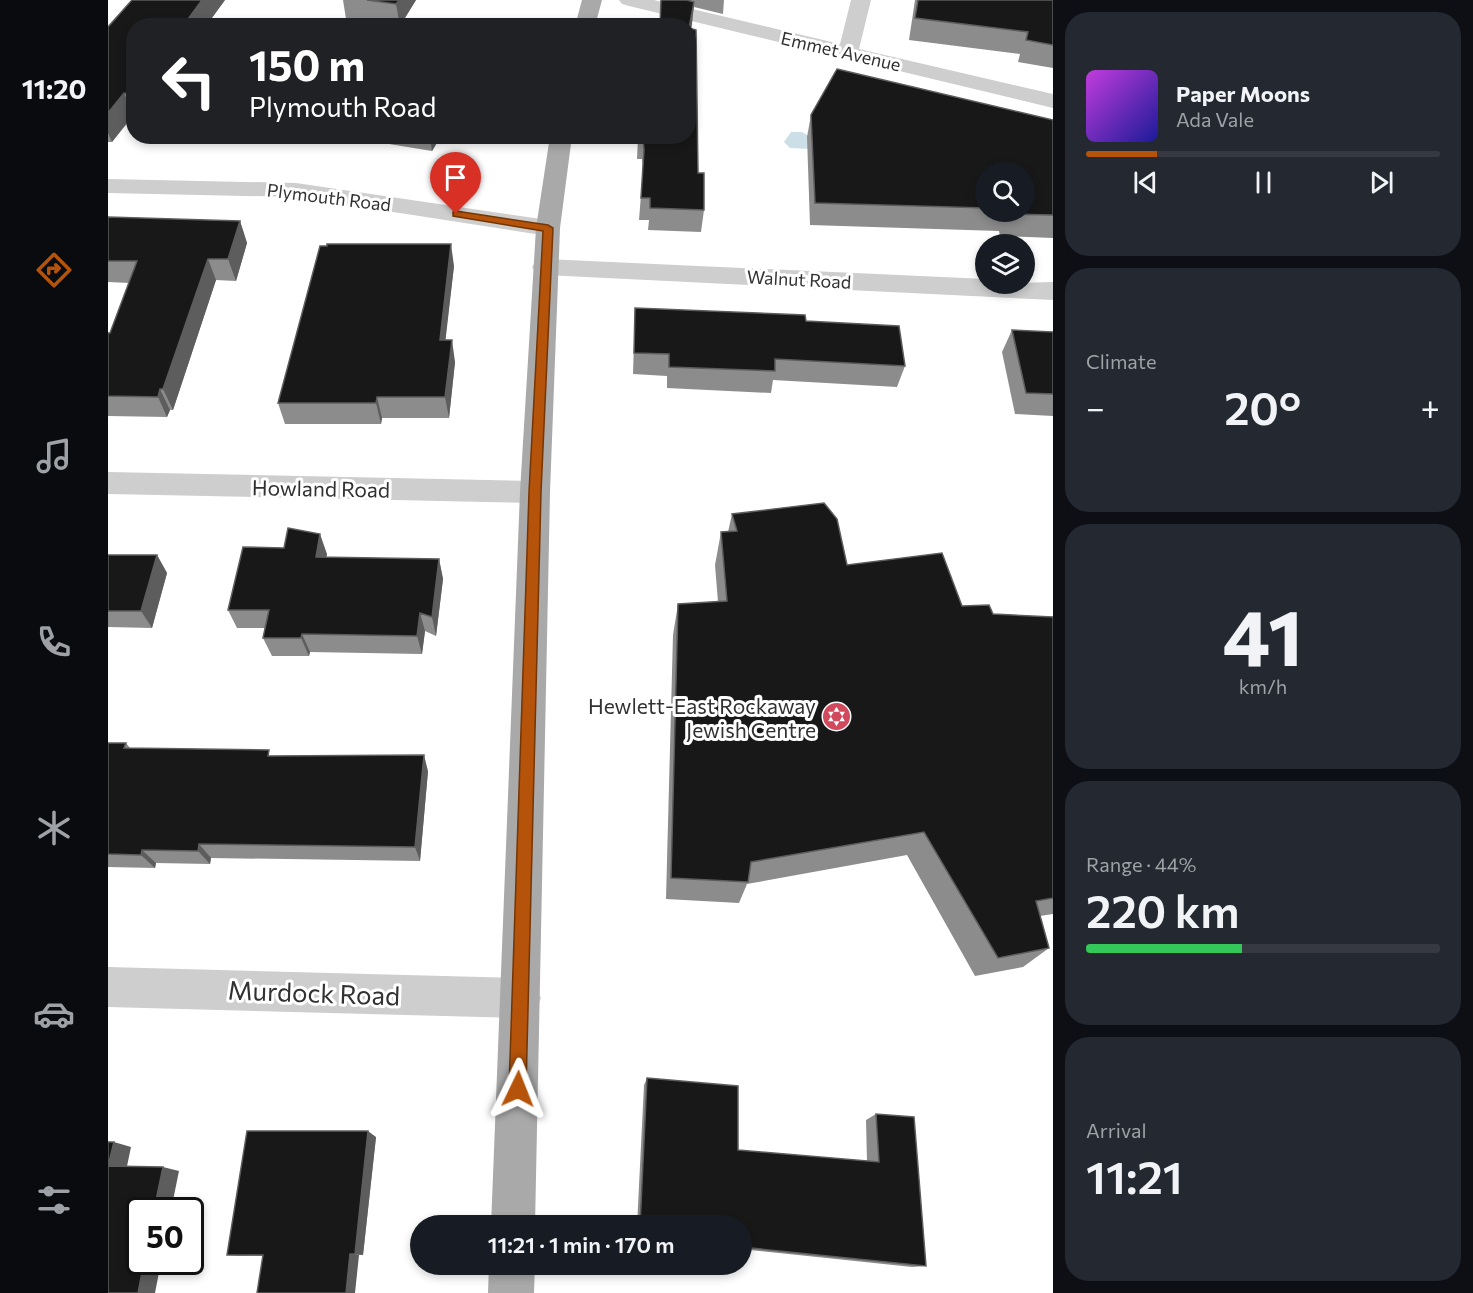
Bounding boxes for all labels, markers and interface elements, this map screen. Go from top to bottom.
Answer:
street label: Emmet Avenue [779,27,903,75]
text: 150 m [249,38,365,90]
icon: left [150,42,228,120]
text: 11:20 [22,72,86,105]
text: Paper Moons [1176,80,1310,107]
text: Plymouth Road [249,90,436,123]
text: Ada Vale [1176,107,1254,131]
pin [430,152,481,214]
icon: arrive [439,161,472,194]
map controls [975,162,1035,294]
button: search [975,162,1035,222]
icon: previous [1129,166,1162,199]
icon: pause [1247,166,1280,199]
icon: next [1365,166,1398,199]
street label: Plymouth Road [266,178,392,216]
button: layers [975,234,1035,294]
icon: directions [33,249,75,291]
street label: Walnut Road [746,265,852,293]
text: Climate [1086,349,1156,373]
text: 20° [1224,379,1301,434]
text: − [1086,386,1105,427]
text: + [1421,386,1440,427]
icon: music [33,435,75,477]
street label: Howland Road [252,474,390,502]
text: 41 [1223,587,1303,682]
icon: phone [33,621,75,663]
text: km/h [1239,674,1287,698]
place label: Hewlett-East Rockaway Jewish Centre [588,693,816,742]
synagogue icon: Hewlett-East Rockaway Jewish Centre [821,701,853,733]
icon: climate [33,807,75,849]
text: Range · 44% [1086,852,1196,876]
text: 220 km [1086,882,1239,937]
street label: Murdock Road [227,973,401,1011]
icon: car [33,993,75,1035]
position arrow [486,1057,550,1121]
text: Arrival [1086,1118,1147,1142]
text: 11:21 [1086,1148,1183,1203]
icon: filters [33,1179,75,1221]
speed limit sign: 50 [126,1197,204,1275]
text: 11:21 · 1 min · 170 m [488,1231,674,1258]

